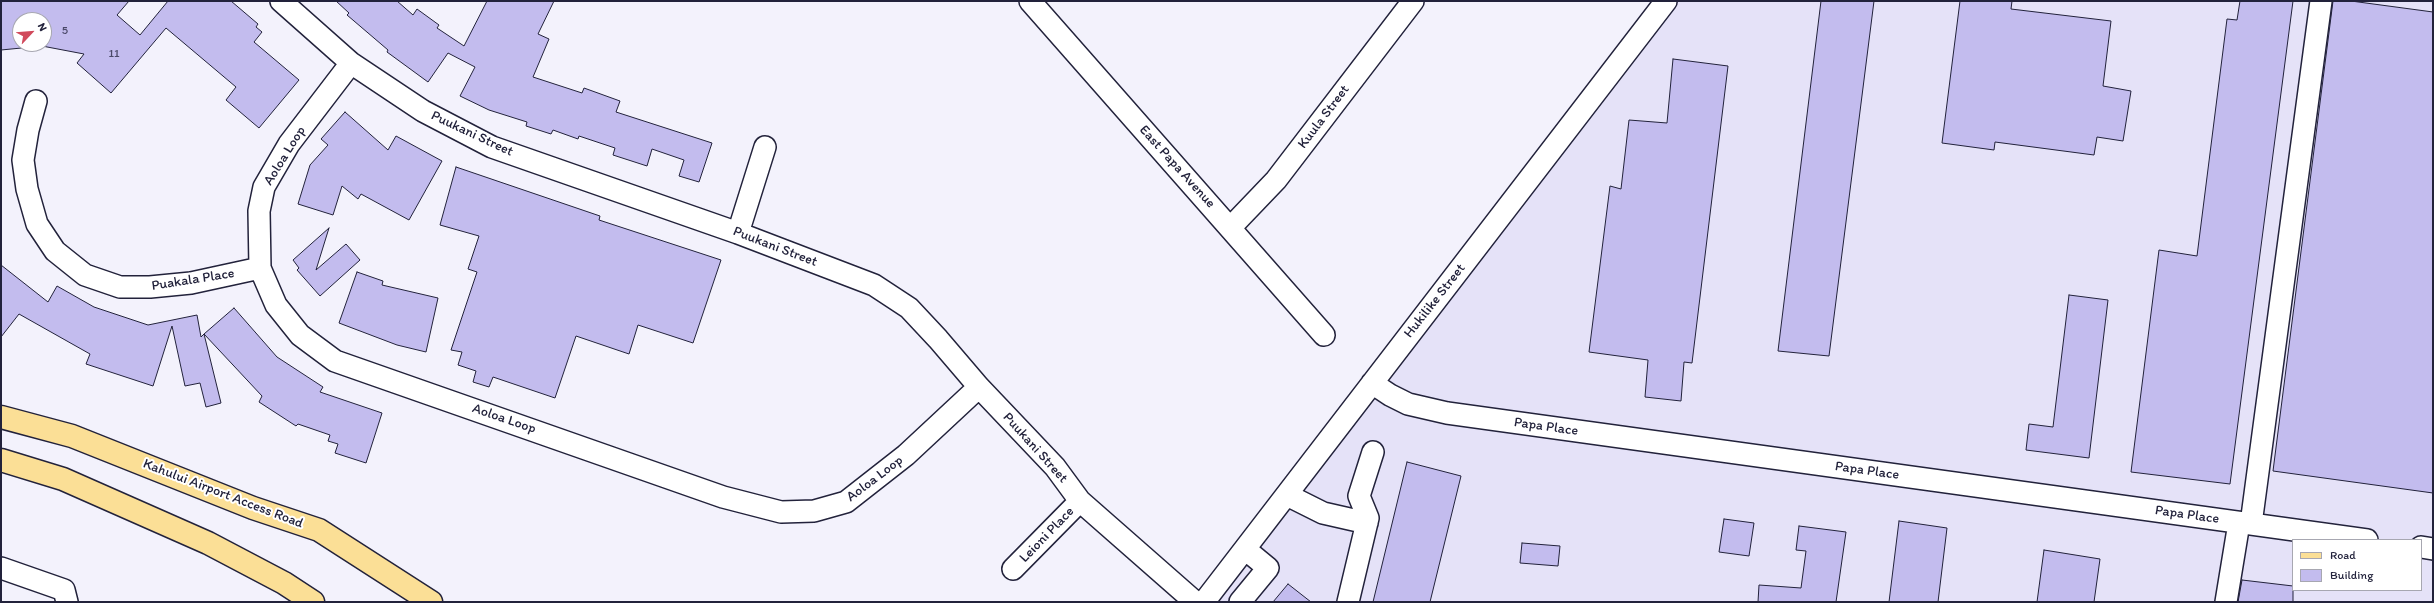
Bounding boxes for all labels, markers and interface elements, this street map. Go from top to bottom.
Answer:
north arrow [12,12,52,52]
text: N [35,21,50,33]
house number: 5 [62,24,68,38]
house number: 11 [108,47,120,61]
street label: Kuula Street [1295,82,1353,152]
street label: Puukani Street [428,108,516,160]
street label: East Papa Avenue [1135,122,1219,212]
street label: Aoloa Loop [260,123,310,189]
street label: Puukani Street [730,223,820,271]
street label: Hukilike Street [1401,260,1469,342]
street label: Puakala Place [150,265,236,295]
street label: Aoloa Loop [470,400,538,438]
street label: Puukani Street [999,409,1071,487]
street label: Papa Place [1513,414,1579,440]
street label: Aoloa Loop [843,452,907,506]
street label: Kahului Airport Access Road [140,456,306,532]
street label: Papa Place [1834,458,1900,484]
street label: Papa Place [2154,502,2220,528]
street label: Leioni Place [1016,503,1078,567]
legend [2292,539,2422,591]
text: Road [2330,548,2356,562]
text: Building [2330,568,2373,582]

